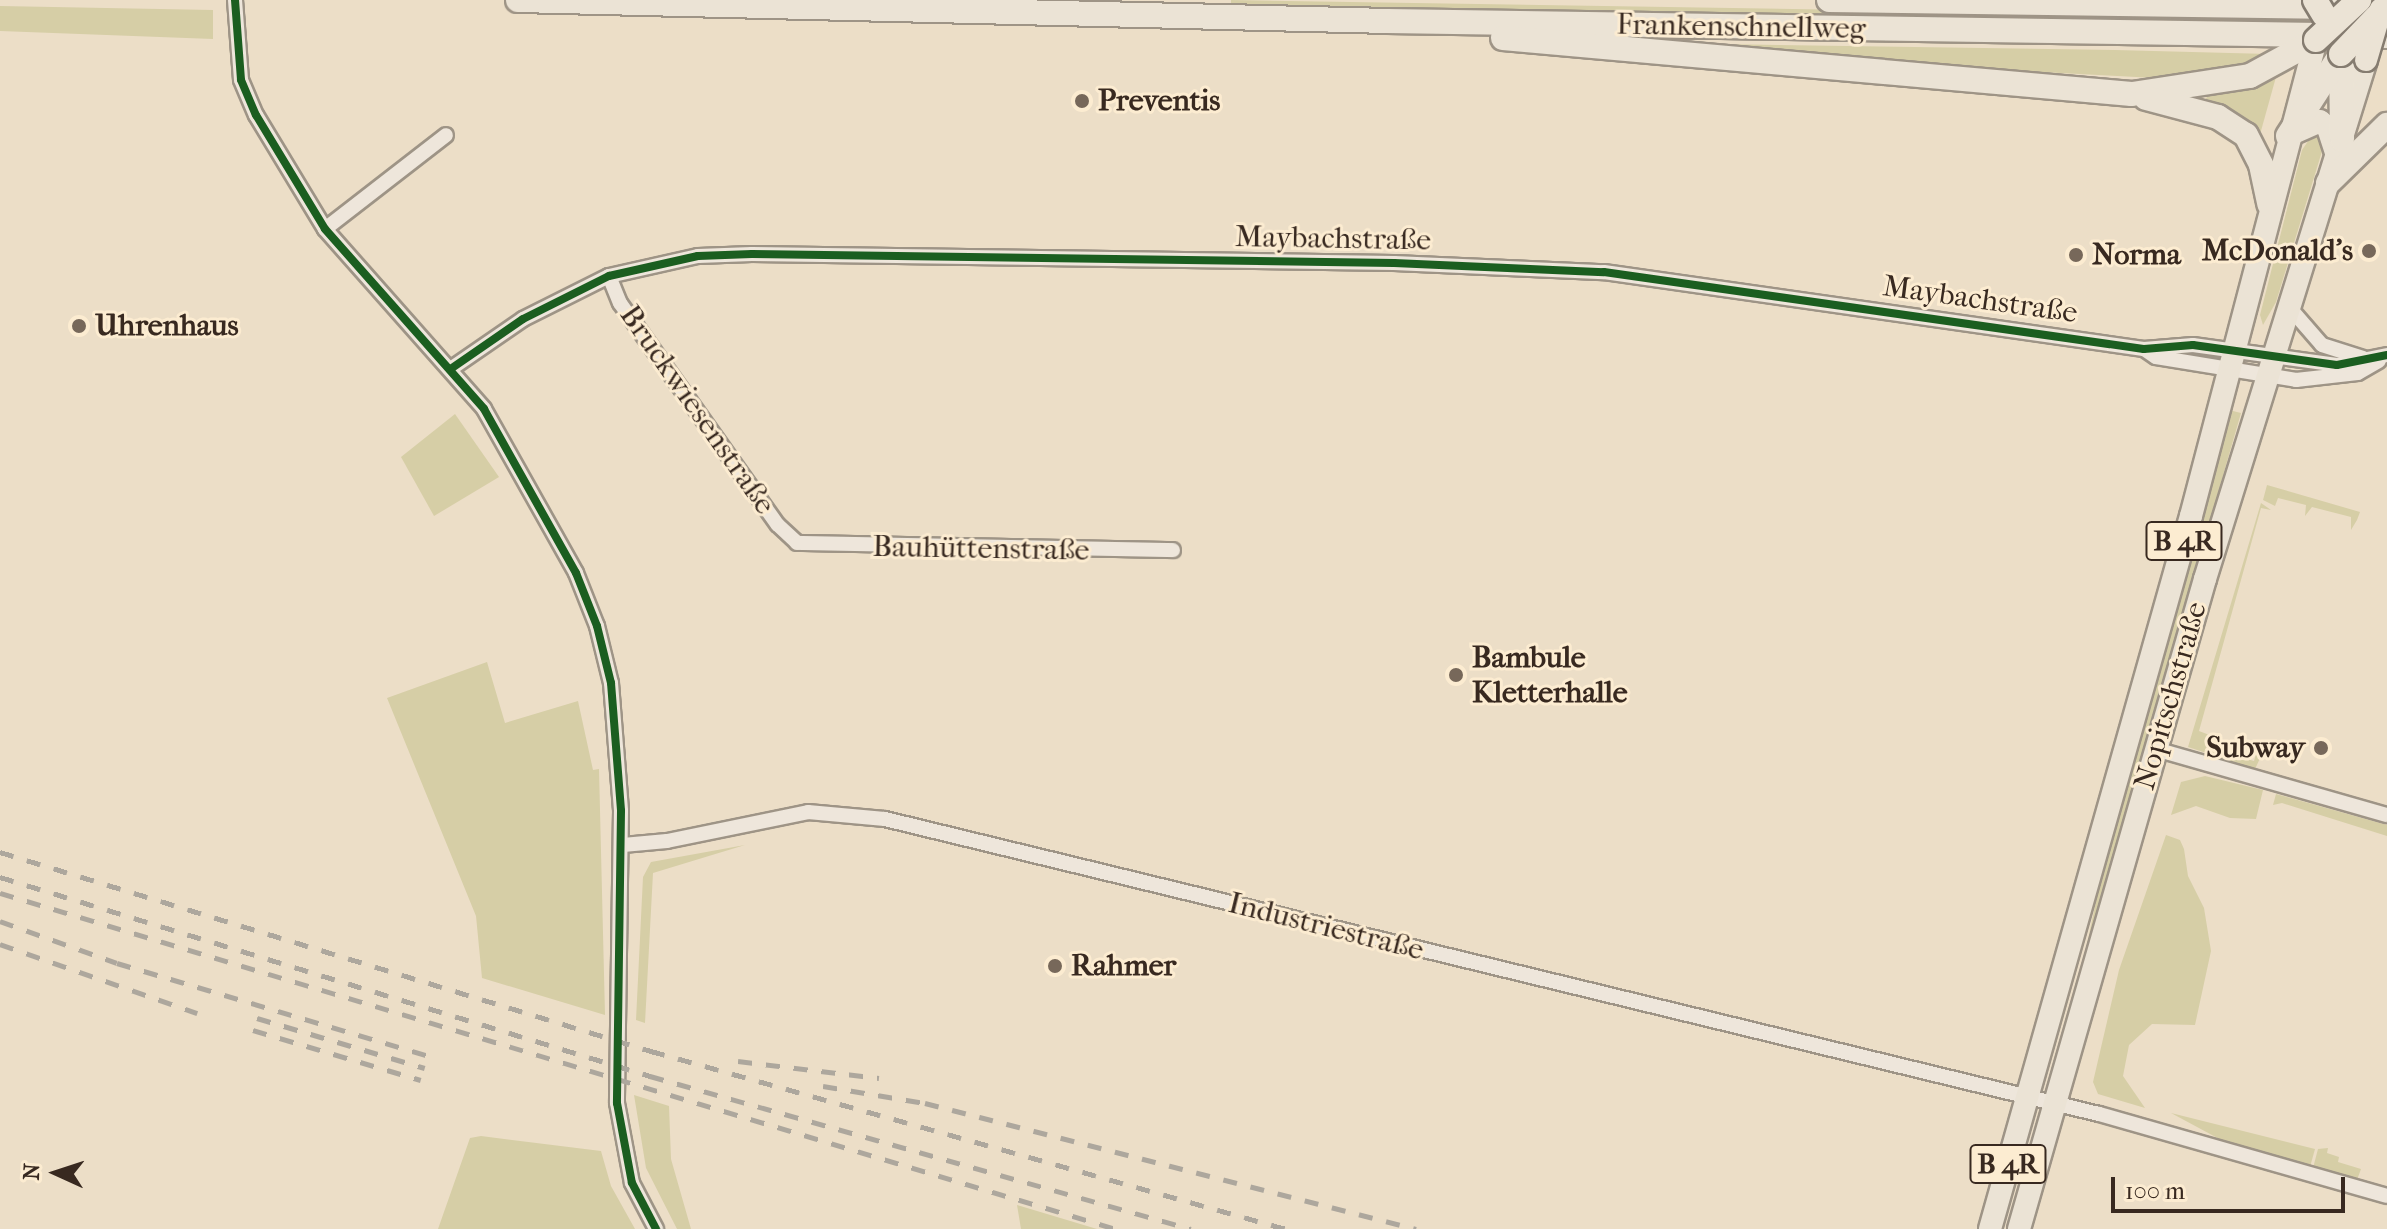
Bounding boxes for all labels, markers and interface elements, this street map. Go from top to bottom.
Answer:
street label: Frankenschnellweg [1616,7,1866,47]
place label: Preventis [1098,83,1220,119]
marker: Preventis [1073,92,1091,110]
street label: Maybachstraße [1235,219,1431,259]
place label: McDonald's [2202,233,2353,269]
place label: Norma [2092,237,2181,273]
marker: McDonald's [2360,242,2378,260]
marker: Norma [2067,246,2085,264]
street label: Maybachstraße [1880,269,2080,331]
street label: Bruckwiesenstraße [611,299,783,521]
place label: Uhrenhaus [95,308,239,344]
marker: Uhrenhaus [70,317,88,335]
road number: B 4R [2144,517,2224,565]
street label: Bauhüttenstraße [872,529,1090,569]
street label: Nopitschstraße [2127,598,2215,794]
place label: Bambule Kletterhalle [1472,640,1627,710]
marker: Bambule Kletterhalle [1447,666,1465,684]
place label: Subway [2206,730,2305,766]
marker: Subway [2312,739,2330,757]
street label: Industriestraße [1225,885,1427,969]
place label: Rahmer [1071,948,1176,984]
marker: Rahmer [1046,957,1064,975]
north arrow [16,1133,96,1213]
road number: B 4R [1968,1140,2048,1188]
scale bar [2115,1161,2349,1211]
text: N [19,1163,45,1181]
text: 100 m [2125,1177,2185,1205]

